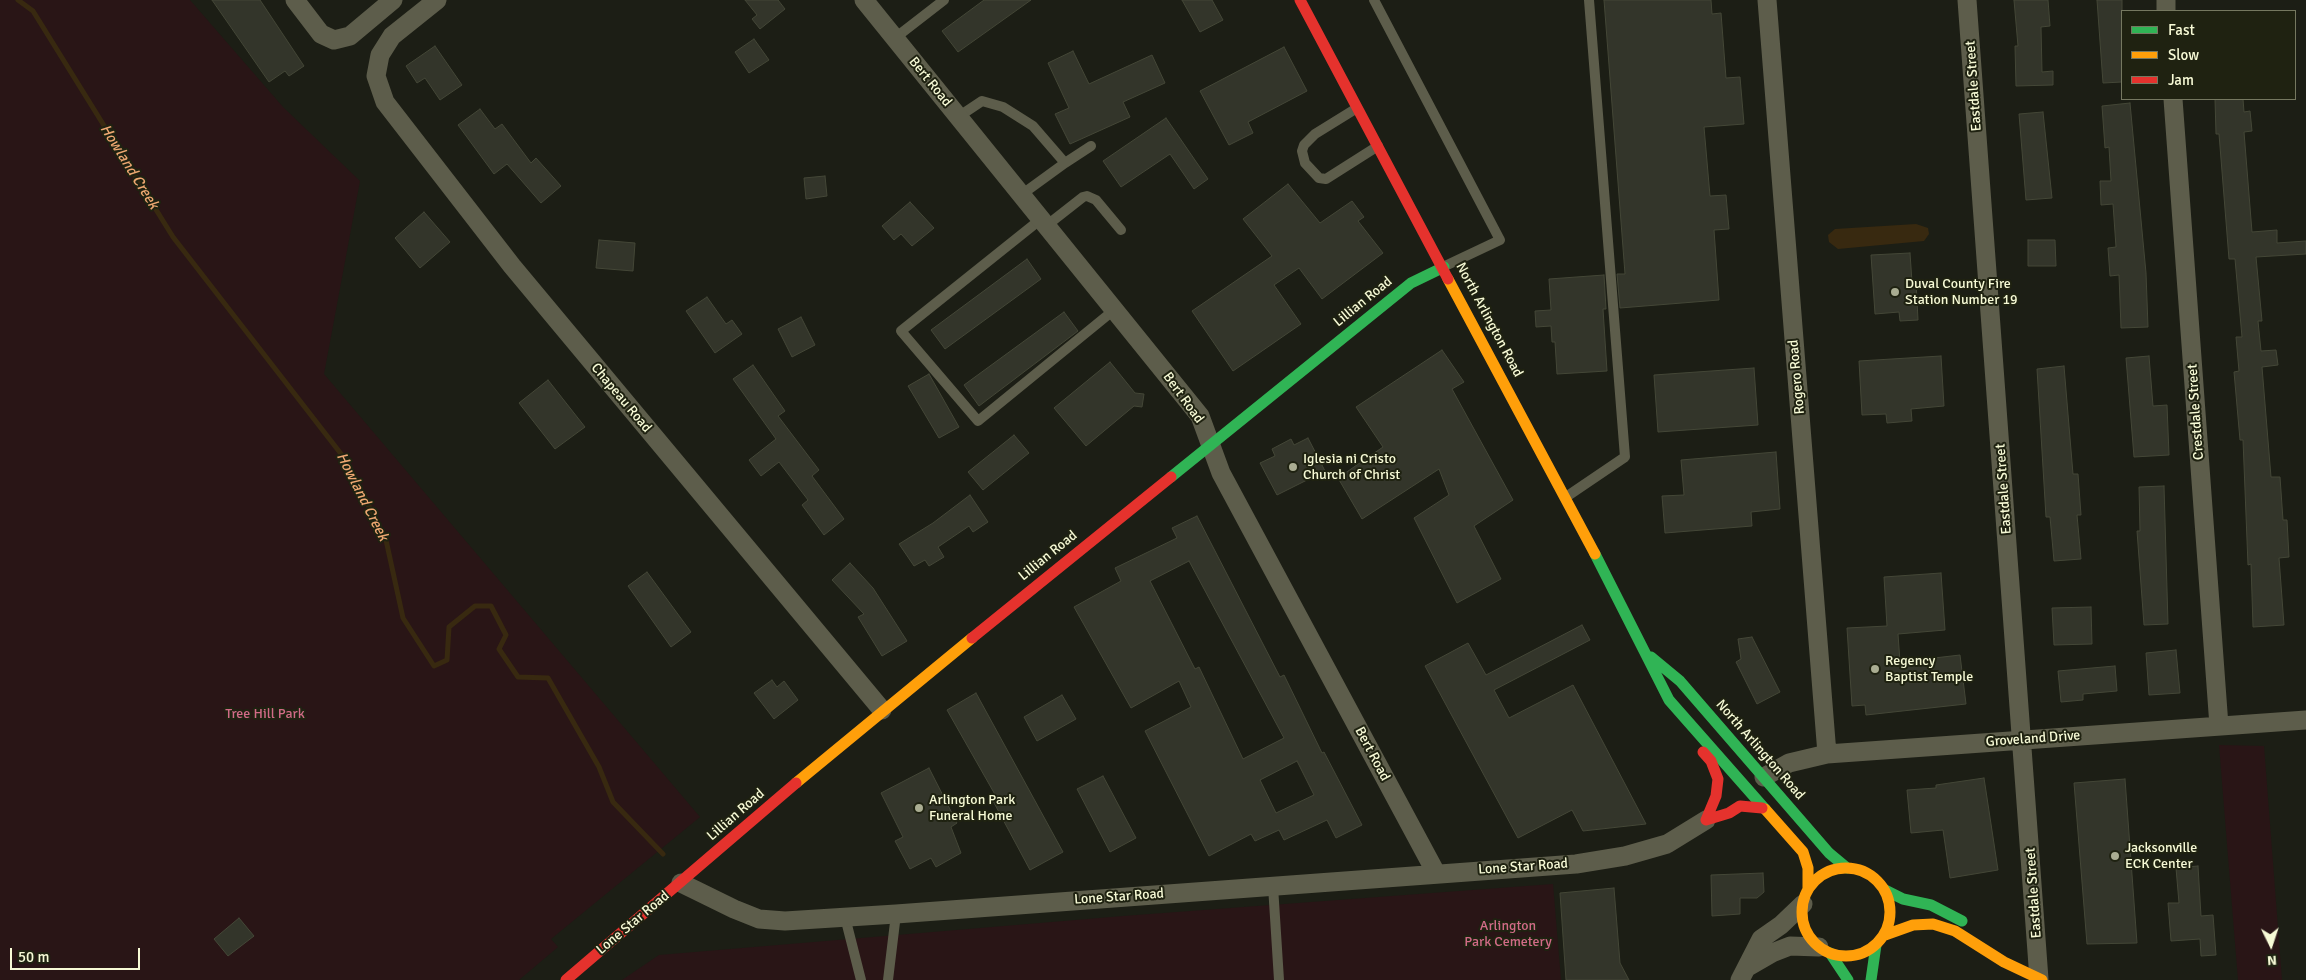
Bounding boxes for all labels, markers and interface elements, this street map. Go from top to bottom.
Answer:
legend [2121,10,2296,100]
text: Fast [2168,21,2195,39]
street label: Eastdale Street [1962,40,1986,132]
text: Slow [2168,46,2199,64]
street label: Bert Road [905,54,955,110]
text: Jam [2168,71,2194,89]
water label: Howland Creek [96,121,162,213]
street label: North Arlington Road [1452,260,1526,380]
street label: Lillian Road [1330,273,1396,331]
place label: Duval County Fire Station Number 19 [1905,276,2017,308]
marker: Duval County Fire Station Number 19 [1889,286,1901,298]
street label: Rogero Road [1785,339,1809,415]
street label: Chapeau Road [587,360,655,436]
street label: Crestdale Street [2184,363,2208,461]
street label: Bert Road [1159,369,1207,427]
street label: Eastdale Street [1992,443,2016,535]
water label: Howland Creek [332,450,392,544]
place label: Iglesia ni Cristo Church of Christ [1303,451,1400,484]
marker: Iglesia ni Cristo Church of Christ [1287,461,1299,473]
street label: Lillian Road [1015,527,1081,585]
place label: Regency Baptist Temple [1885,653,1973,686]
marker: Regency Baptist Temple [1869,663,1881,675]
street label: North Arlington Road [1712,697,1808,803]
park label: Tree Hill Park [225,706,305,722]
street label: Bert Road [1351,724,1393,784]
street label: Groveland Drive [1985,727,2081,751]
street label: Lillian Road [704,786,768,844]
place label: Arlington Park Funeral Home [929,792,1015,824]
marker: Arlington Park Funeral Home [913,802,925,814]
place label: Jacksonville ECK Center [2125,840,2197,872]
street label: Eastdale Street [2022,847,2046,939]
marker: Jacksonville ECK Center [2109,850,2121,862]
street label: Lone Star Road [1478,855,1568,879]
street label: Lone Star Road [1074,885,1164,909]
street label: Lone Star Road [593,888,673,958]
park label: Arlington Park Cemetery [1464,918,1552,950]
north arrow [2246,920,2296,970]
scale bar [12,938,142,970]
text: 50 m [18,948,49,966]
text: N [2267,952,2278,969]

